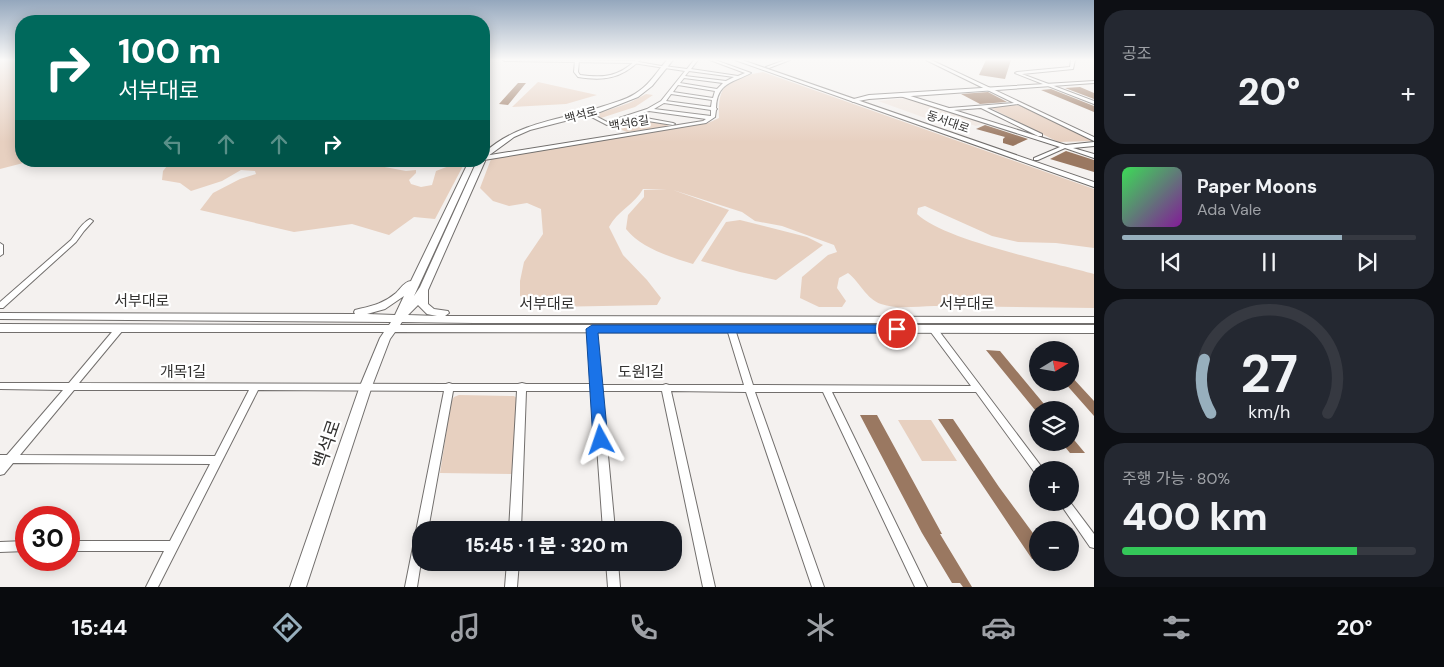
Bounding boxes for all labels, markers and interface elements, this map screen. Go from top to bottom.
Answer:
text: 100 m [118,28,221,74]
icon: right [35,35,100,100]
text: 공조 [1122,43,1151,64]
text: 20° [1238,67,1300,117]
text: − [1122,75,1137,112]
text: + [1401,75,1416,112]
text: 서부대로 [118,76,199,105]
street label: 백석로 [563,103,599,127]
street label: 동서대로 [925,107,971,137]
street label: 백석6길 [608,112,650,134]
icon: left [159,130,187,158]
icon: ahead [212,130,240,158]
icon: ahead [265,130,293,158]
icon: right [318,130,346,158]
text: Paper Moons [1197,174,1317,199]
text: Ada Vale [1197,199,1261,220]
icon: previous [1157,248,1185,276]
icon: pause [1255,248,1283,276]
icon: next [1353,248,1381,276]
street label: 서부대로 [114,291,170,311]
street label: 서부대로 [519,294,575,314]
street label: 서부대로 [939,294,995,314]
pin [876,308,918,350]
icon: arrive [883,315,911,343]
text: 27 [1240,340,1298,408]
north arrow [1029,341,1079,391]
map controls [1029,341,1079,571]
street label: 개목1길 [160,362,206,382]
street label: 도원1길 [618,362,664,382]
text: km/h [1248,400,1290,424]
button: layers [1029,401,1079,451]
position arrow [574,413,626,465]
street label: 백석로 [308,417,346,471]
button: + [1029,461,1079,511]
text: 주행 가능 · 80% [1122,468,1230,489]
text: 400 km [1122,492,1268,542]
speed limit sign: 30 [15,506,80,571]
button: − [1029,521,1079,571]
text: 15:45 · 1 분 · 320 m [466,533,628,558]
icon: directions [270,610,305,645]
icon: music [448,610,483,645]
icon: phone [626,610,661,645]
icon: climate [803,610,838,645]
icon: car [981,610,1016,645]
icon: filters [1159,610,1194,645]
text: 15:44 [71,613,127,642]
text: 20° [1337,613,1373,642]

